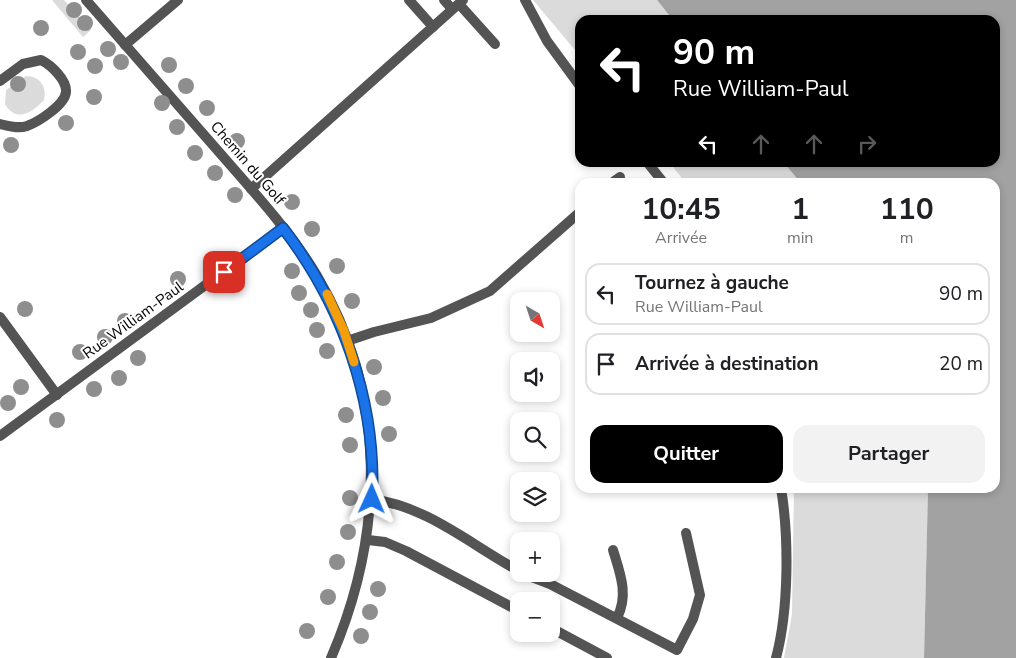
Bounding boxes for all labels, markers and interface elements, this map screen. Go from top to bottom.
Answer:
text: 90 m [673,29,755,76]
icon: left [590,35,655,100]
text: Rue William-Paul [673,74,849,104]
street label: Chemin du Golf [206,117,291,210]
icon: left [694,130,722,158]
icon: ahead [747,130,775,158]
icon: ahead [800,130,828,158]
icon: right [853,130,881,158]
text: 10:45 [641,189,721,230]
text: 1 [791,189,809,230]
text: 110 [880,189,934,230]
text: Arrivée [655,227,707,249]
text: min [787,227,813,249]
text: m [900,227,914,249]
pin [203,251,245,293]
icon: arrive [210,258,238,286]
text: Tournez à gauche [635,270,789,296]
street label: Rue William-Paul [79,276,188,363]
icon: left [592,280,620,308]
text: 90 m [939,281,983,307]
north arrow [510,292,560,342]
map controls [510,292,560,642]
text: Rue William-Paul [635,296,763,318]
icon: arrive [592,350,620,378]
text: Arrivée à destination [635,351,819,377]
text: 20 m [939,351,983,377]
button: sound [510,352,560,402]
button: search [510,412,560,462]
button: Quitter [590,425,783,483]
button: Partager [793,425,985,483]
position arrow [345,472,397,524]
button: layers [510,472,560,522]
button: + [510,532,560,582]
button: − [510,592,560,642]

